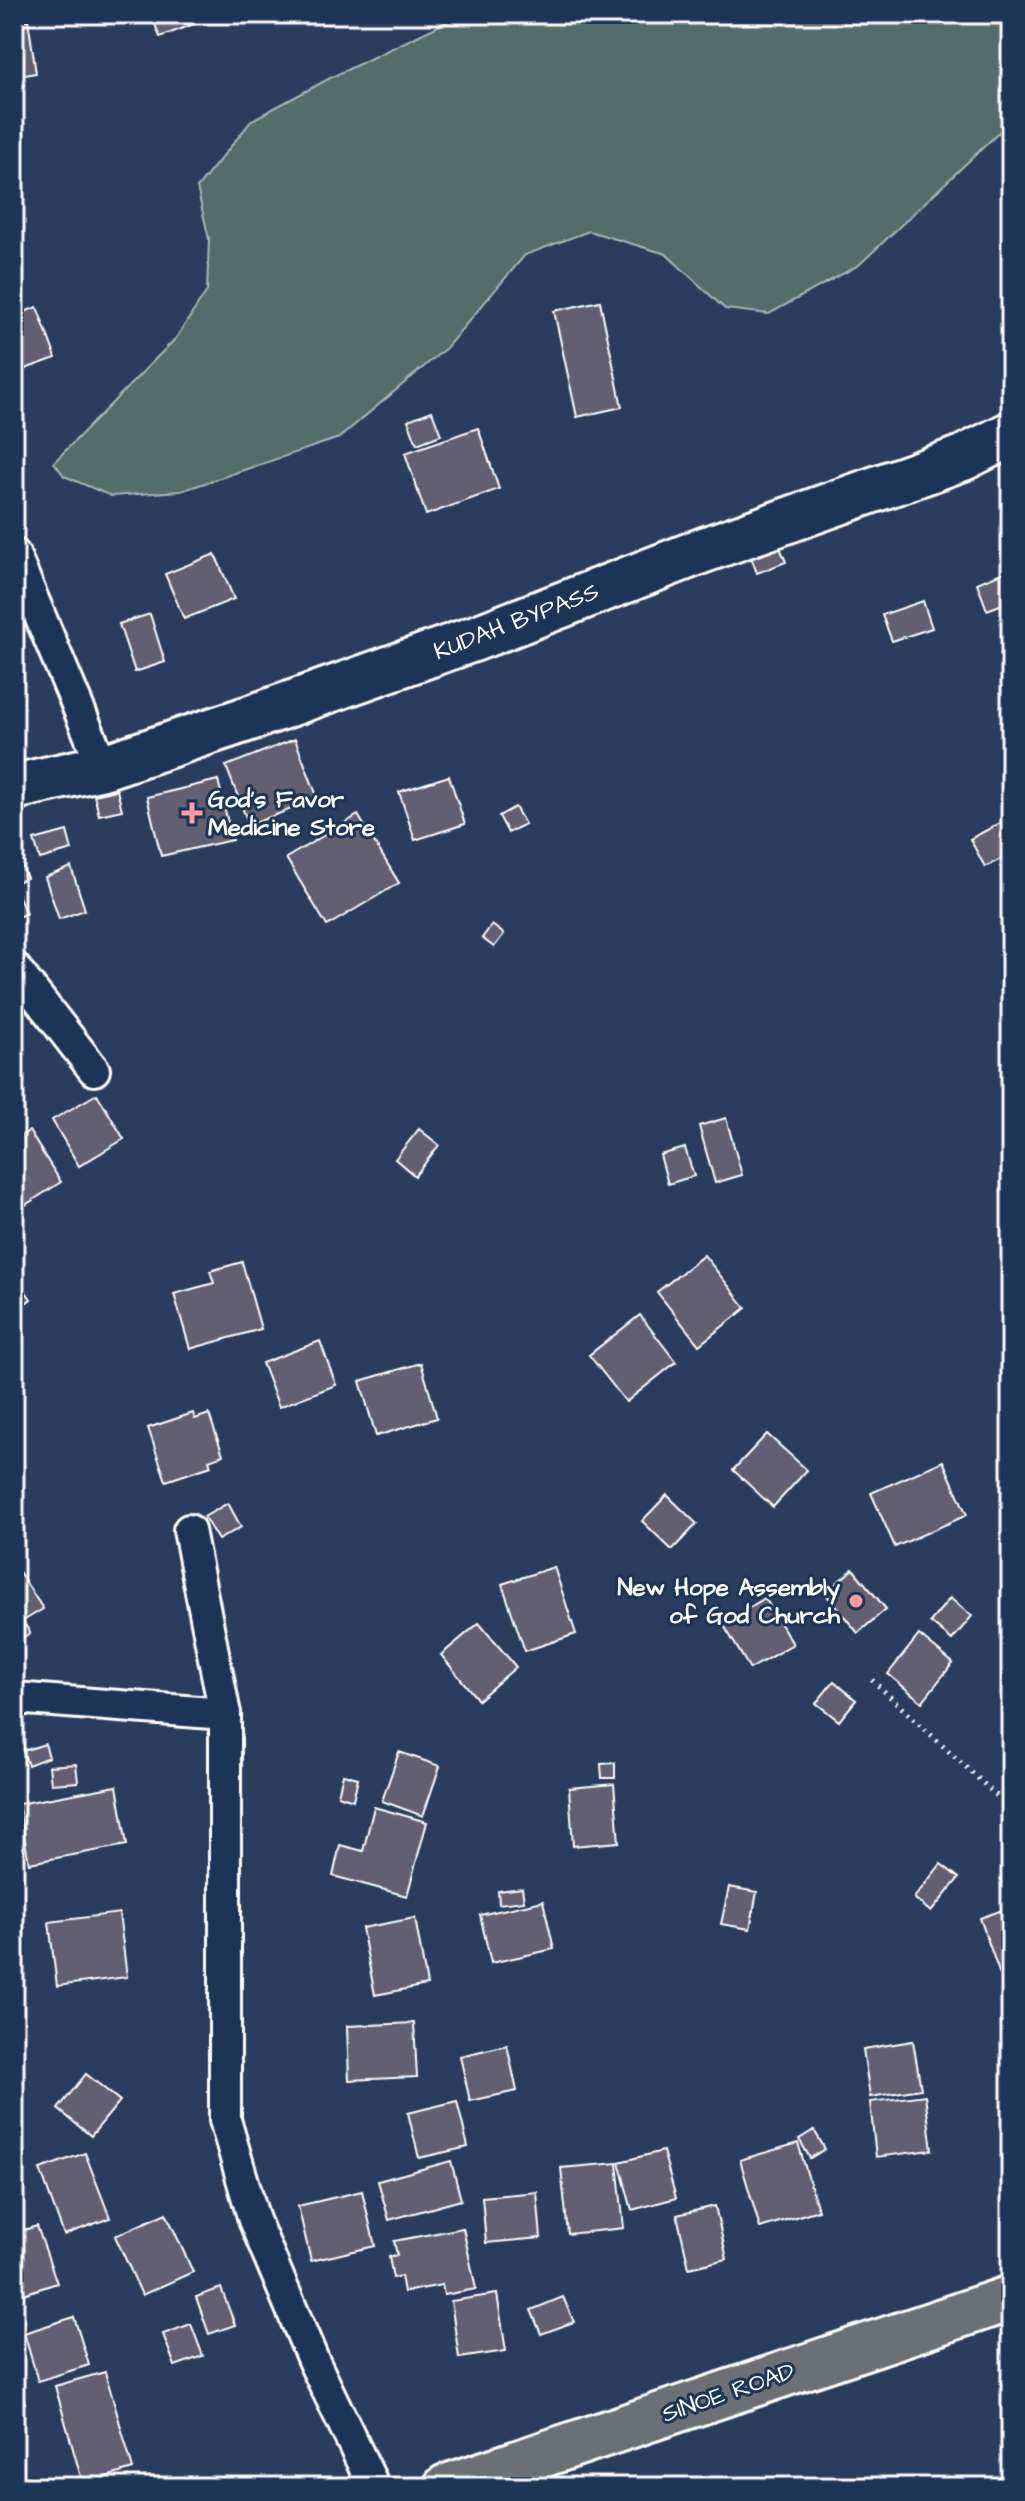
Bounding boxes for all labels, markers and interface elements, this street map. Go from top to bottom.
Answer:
street label: KUDAH BYPASS [429,575,604,669]
place label: God's Favor Medicine Store [208,783,375,845]
marker: God's Favor Medicine Store [183,804,201,822]
place label: New Hope Assembly of God Church [617,1571,841,1633]
marker: New Hope Assembly of God Church [847,1592,865,1610]
street label: SINOE ROAD [657,2354,799,2432]

